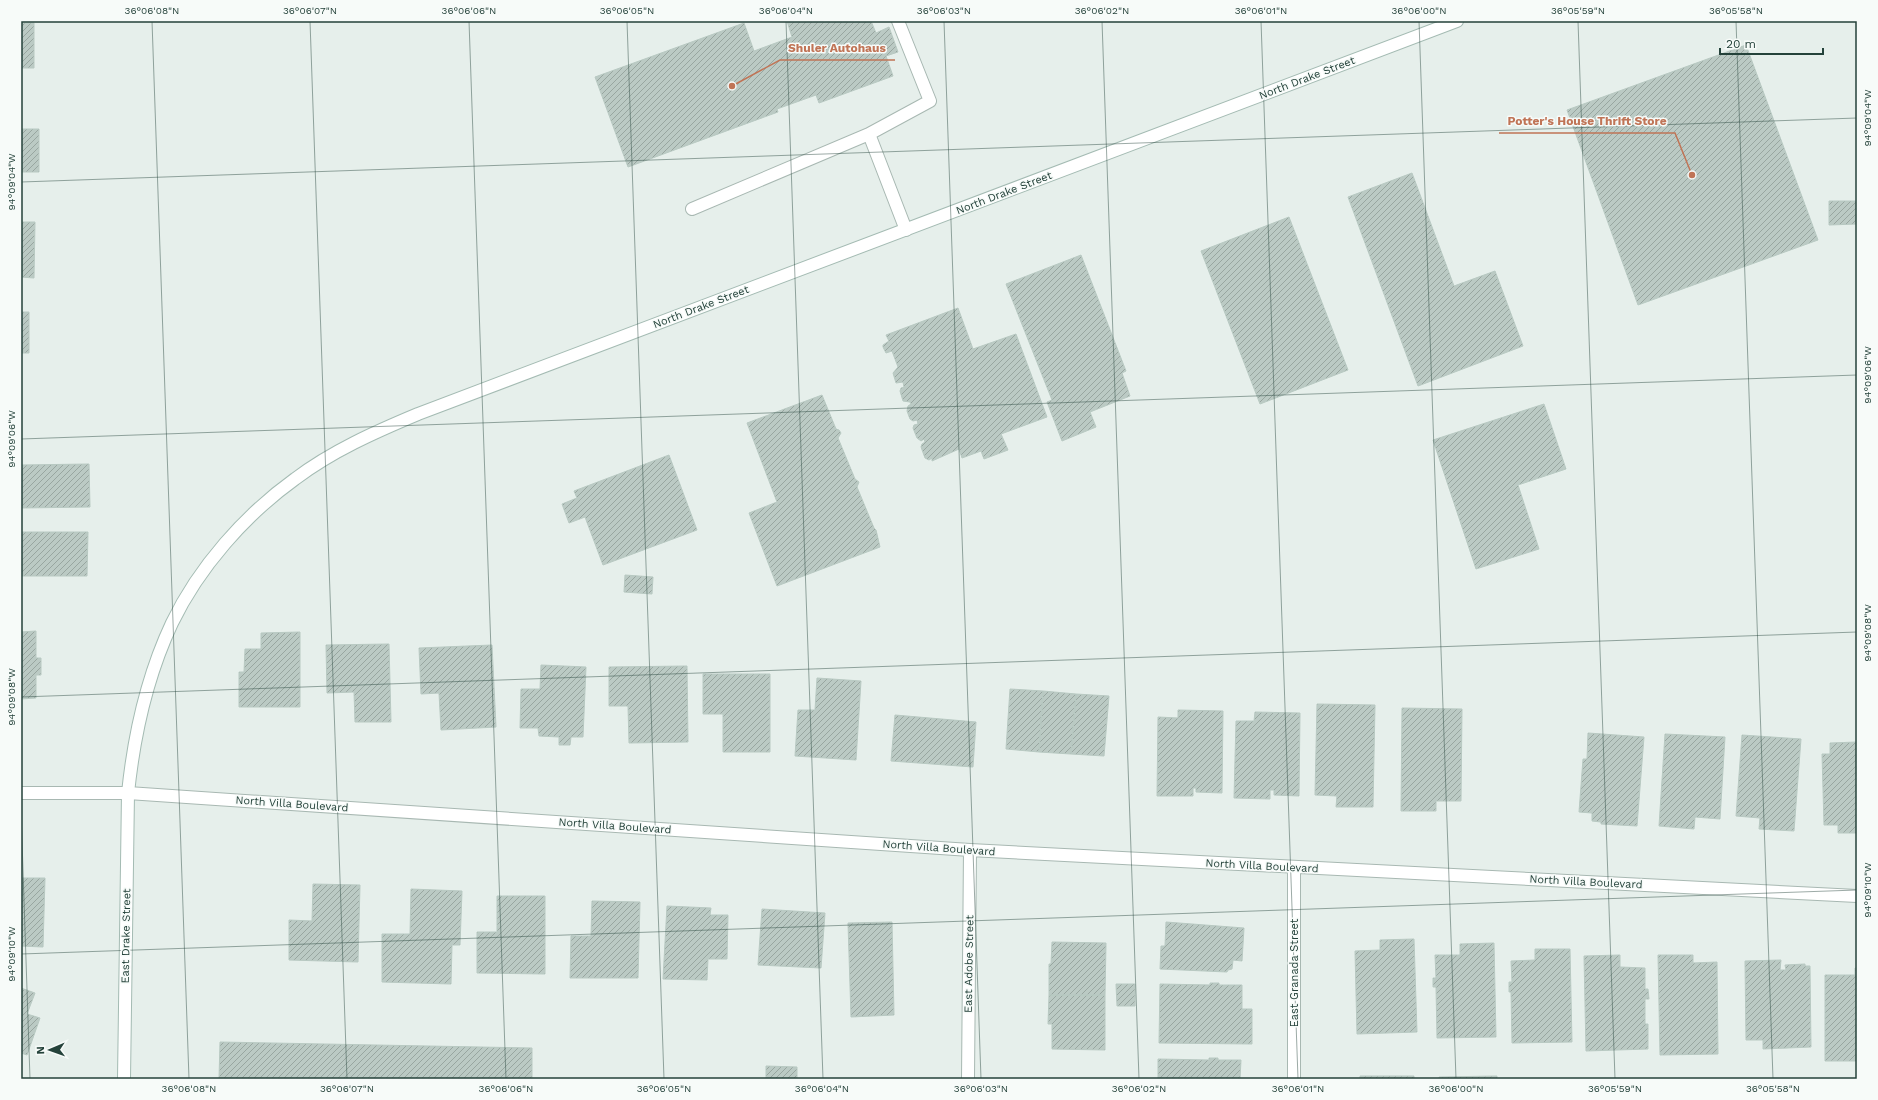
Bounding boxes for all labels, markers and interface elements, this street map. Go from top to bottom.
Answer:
text: 36°06'08"N [125,5,179,16]
text: 36°06'07"N [283,5,337,16]
text: 36°06'06"N [442,5,496,16]
text: 36°06'05"N [600,5,654,16]
text: 36°06'04"N [759,5,813,16]
text: 36°06'03"N [917,5,971,16]
text: 36°06'02"N [1075,5,1129,16]
text: 36°06'01"N [1235,5,1287,16]
text: 36°06'00"N [1392,5,1446,16]
text: 36°05'59"N [1551,5,1605,16]
text: 36°05'58"N [1709,5,1763,16]
scale bar [1720,30,1823,56]
callout: Shuler Autohaus [780,36,895,60]
text: 20 m [1726,37,1756,51]
text: Shuler Autohaus [788,41,886,55]
street label: North Drake Street [1257,54,1357,102]
text: 94°09'04"W [1862,89,1873,147]
callout: Potter's House Thrift Store [1499,109,1675,133]
text: Potter's House Thrift Store [1507,114,1667,128]
text: 94°09'04"W [6,153,17,211]
street label: North Drake Street [954,169,1054,217]
street label: North Drake Street [651,283,751,331]
text: 94°09'06"W [1862,346,1873,404]
text: 94°09'06"W [6,410,17,468]
text: 94°09'08"W [1862,604,1873,662]
text: 94°09'08"W [6,668,17,726]
street label: North Villa Boulevard [235,794,349,814]
street label: North Villa Boulevard [558,816,672,836]
street label: North Villa Boulevard [882,838,996,858]
street label: North Villa Boulevard [1205,857,1319,875]
text: 94°09'10"W [1862,862,1873,918]
street label: North Villa Boulevard [1529,873,1643,891]
street label: East Drake Street [119,888,133,984]
street label: East Adobe Street [962,915,976,1013]
street label: East Granada Street [1288,918,1301,1027]
text: 94°09'10"W [6,926,17,982]
north arrow [30,1030,70,1070]
text: N [34,1046,47,1055]
text: 36°06'08"N [162,1083,216,1094]
text: 36°06'07"N [320,1083,374,1094]
text: 36°06'06"N [479,1083,533,1094]
text: 36°06'05"N [637,1083,691,1094]
text: 36°06'04"N [795,1083,849,1094]
text: 36°06'03"N [954,1083,1008,1094]
text: 36°06'02"N [1112,1083,1166,1094]
text: 36°06'01"N [1272,1083,1324,1094]
text: 36°06'00"N [1429,1083,1483,1094]
text: 36°05'59"N [1588,1083,1642,1094]
text: 36°05'58"N [1746,1083,1800,1094]

